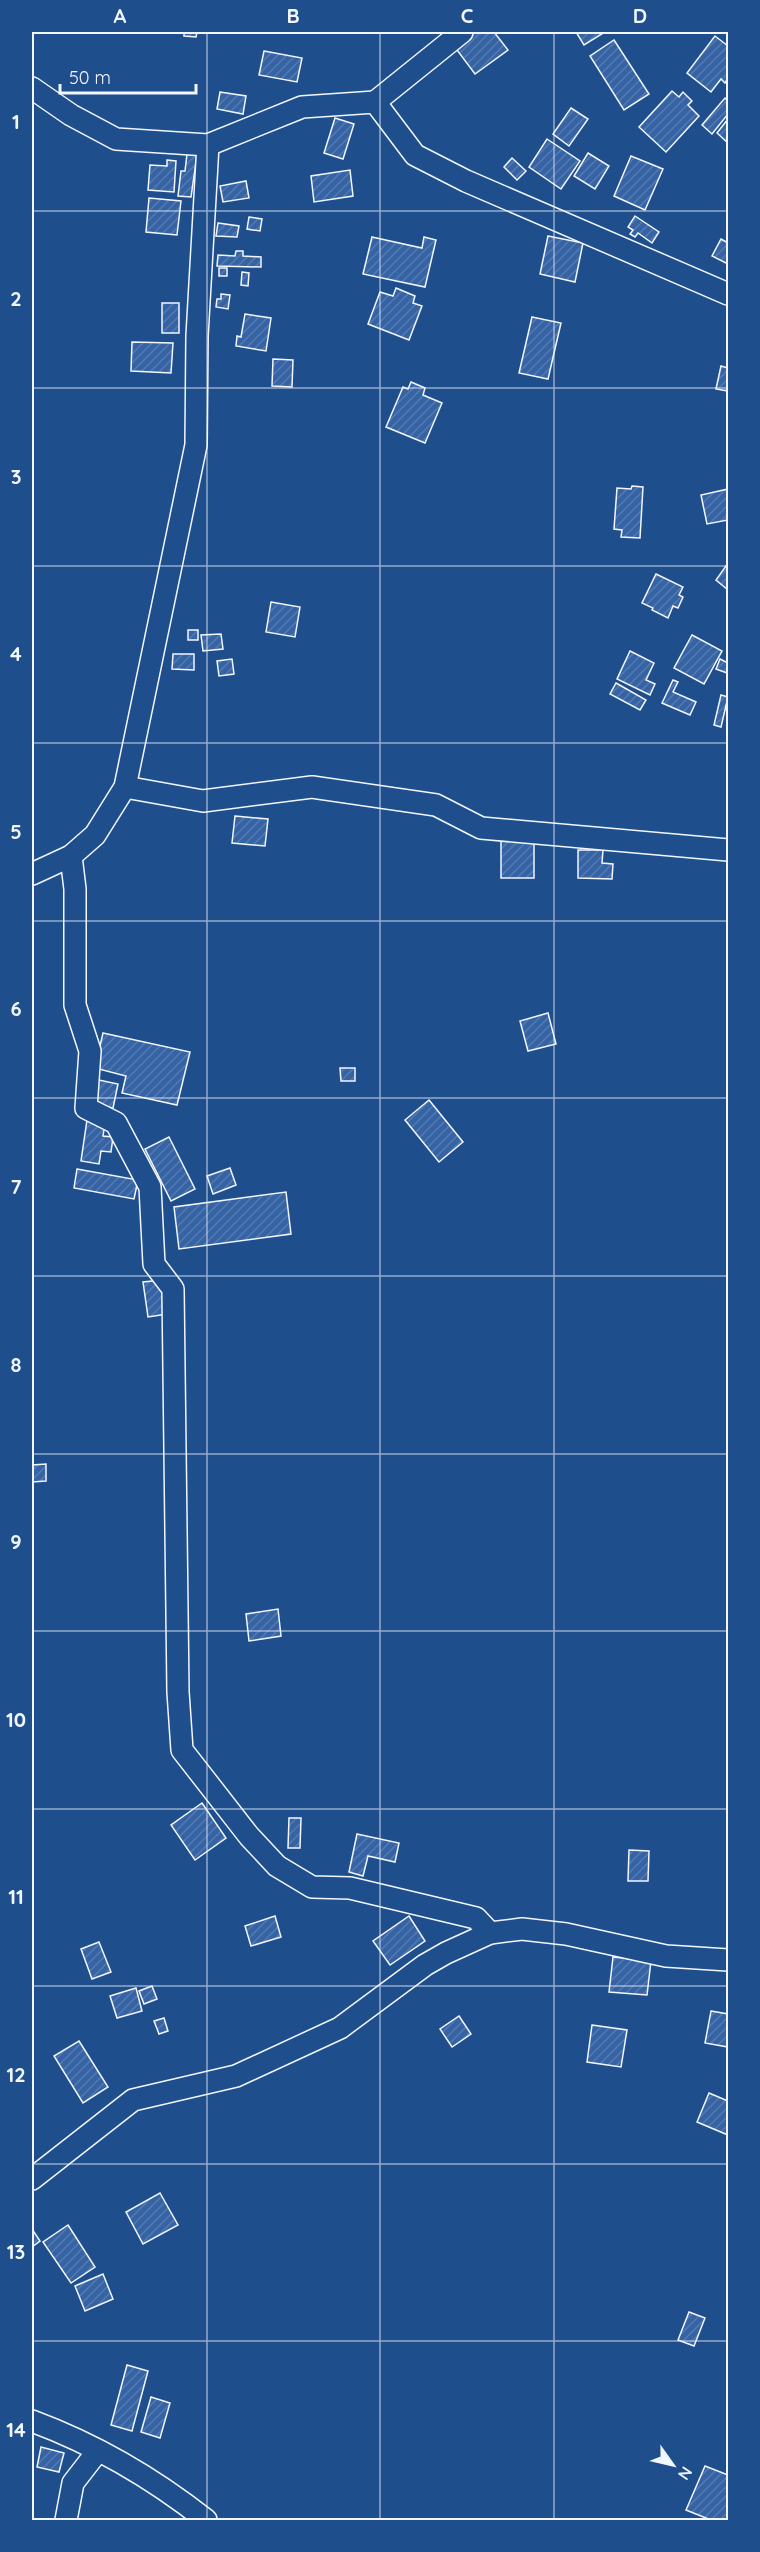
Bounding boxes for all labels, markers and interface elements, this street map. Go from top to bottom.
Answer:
text: A [114,3,127,28]
text: B [286,3,300,28]
text: C [461,3,474,28]
text: D [633,3,647,28]
scale bar [60,57,196,95]
text: 50 m [69,66,111,89]
text: 1 [12,109,20,134]
text: 2 [10,286,22,311]
text: 3 [11,464,21,489]
text: 4 [10,641,22,666]
text: 5 [10,819,22,844]
text: 6 [10,996,22,1021]
text: 7 [11,1174,22,1199]
text: 8 [11,1352,22,1377]
text: 9 [10,1529,22,1554]
text: 10 [6,1707,26,1732]
text: 11 [8,1884,24,1909]
text: 12 [6,2062,26,2087]
text: 13 [7,2239,25,2264]
text: 14 [6,2417,26,2442]
north arrow [643,2435,703,2495]
text: N [674,2463,697,2484]

